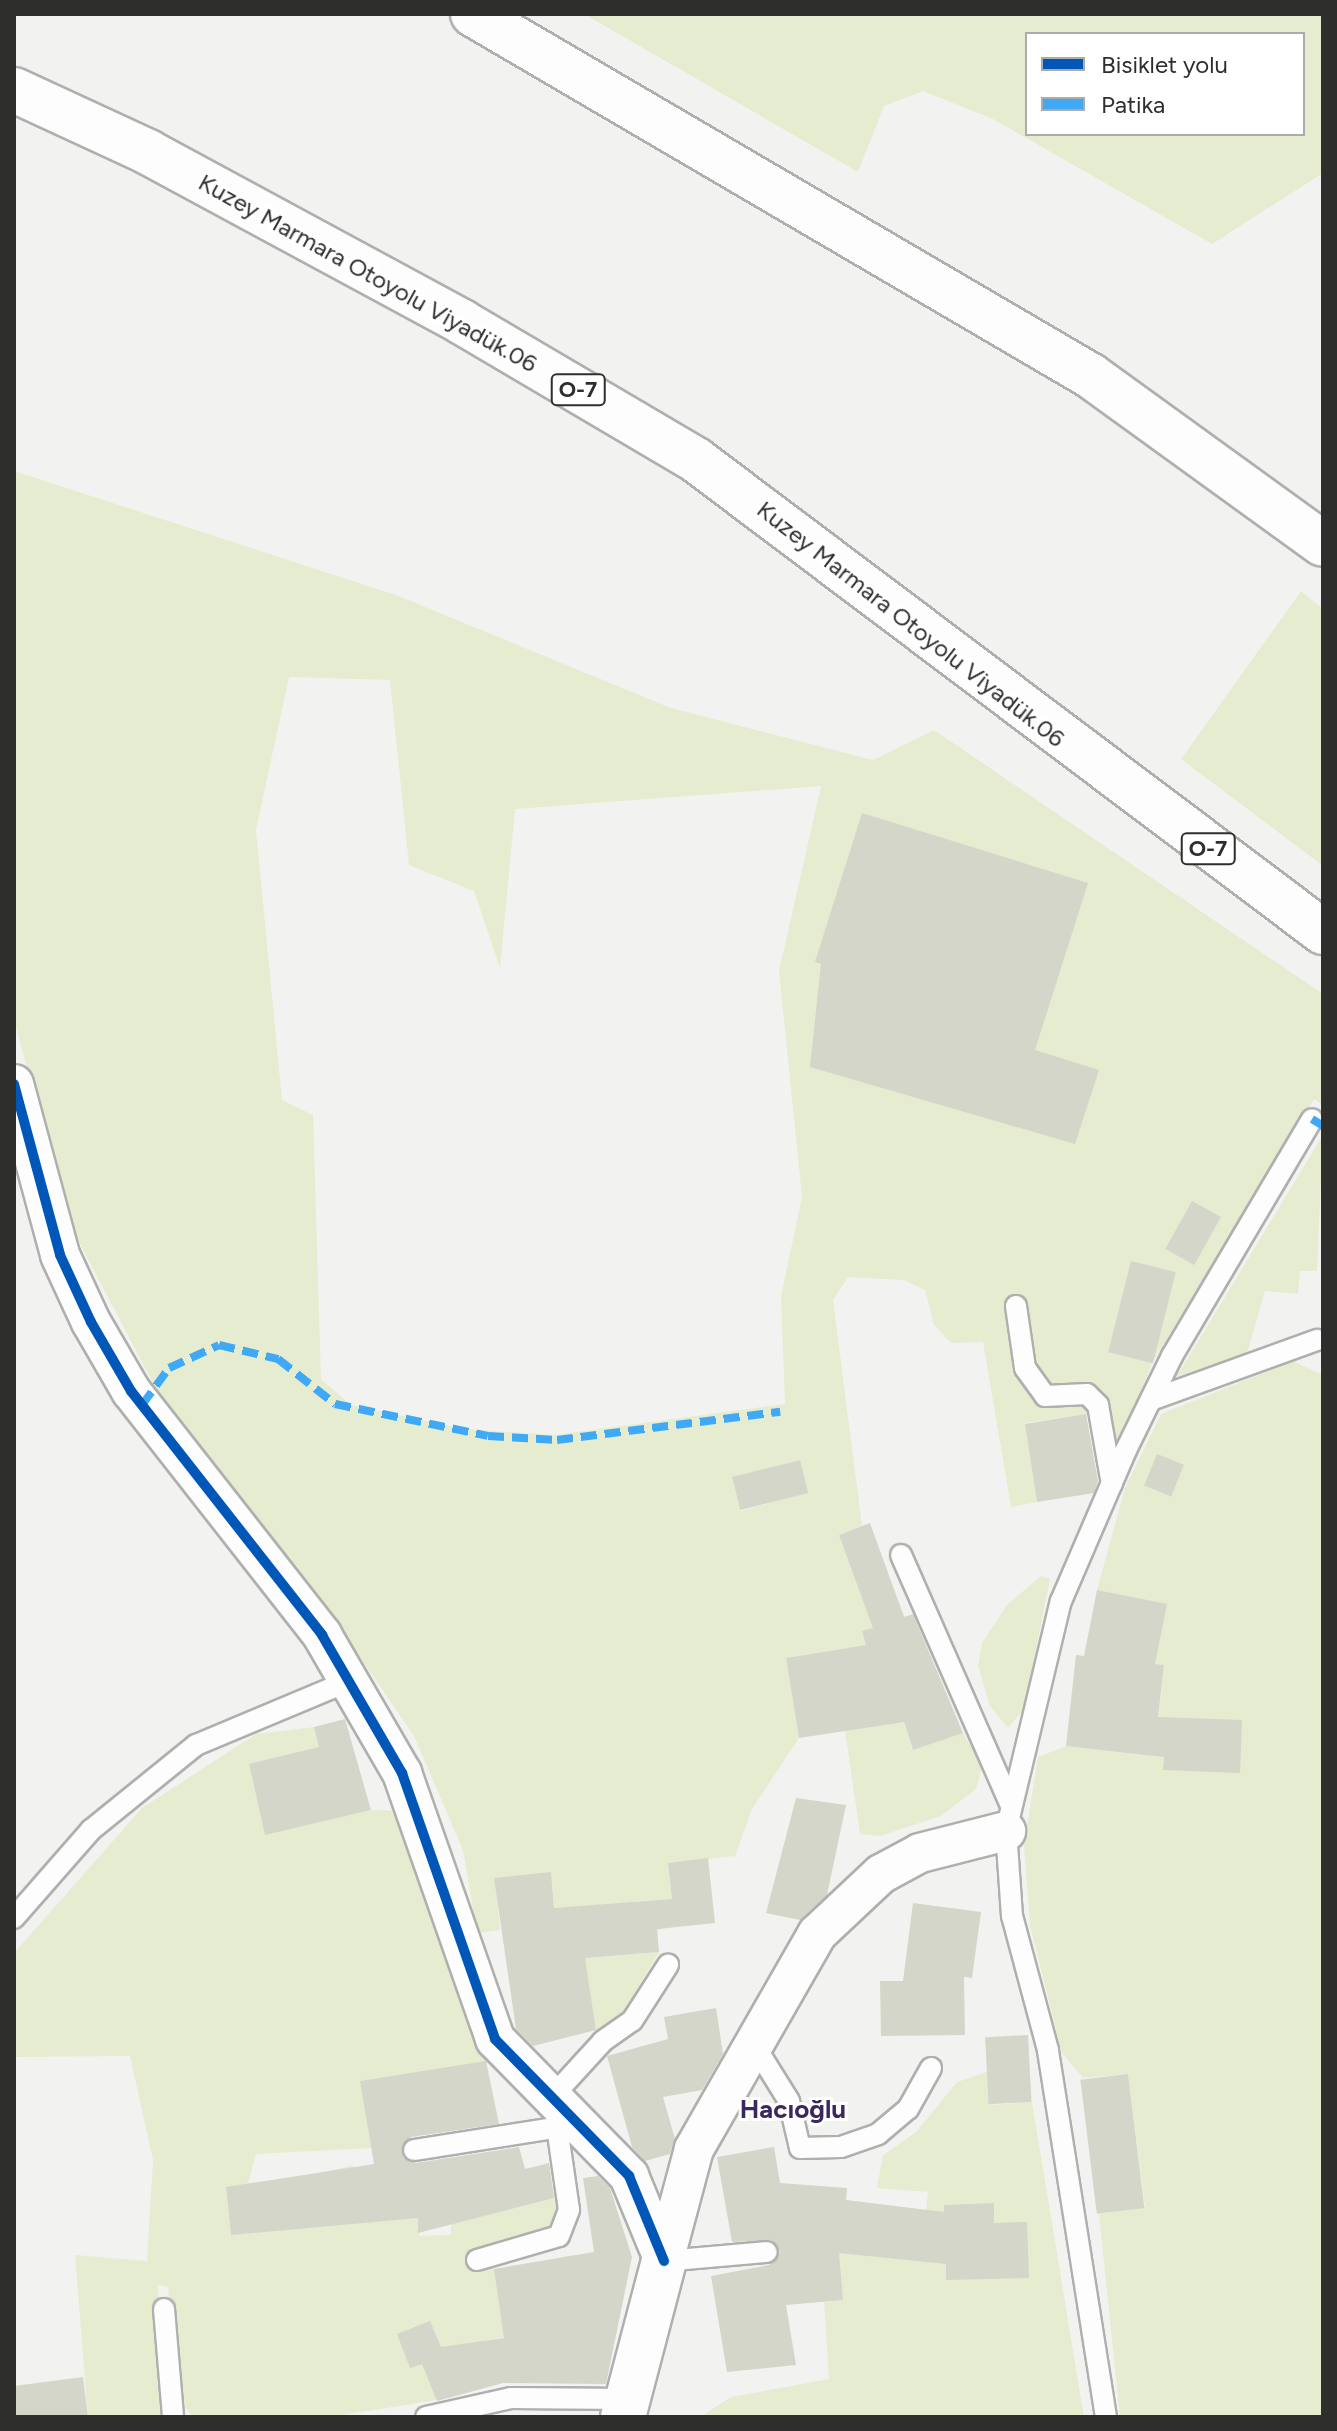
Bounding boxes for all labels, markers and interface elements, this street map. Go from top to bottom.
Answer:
legend [1025,32,1305,136]
text: Bisiklet yolu [1101,50,1228,79]
text: Patika [1101,90,1165,119]
street label: Kuzey Marmara Otoyolu Viyadük.06 [194,168,542,378]
road number: O-7 [550,372,606,408]
street label: Kuzey Marmara Otoyolu Viyadük.06 [751,495,1071,753]
road number: O-7 [1180,831,1236,867]
district label: Hacıoğlu [740,2094,846,2126]

